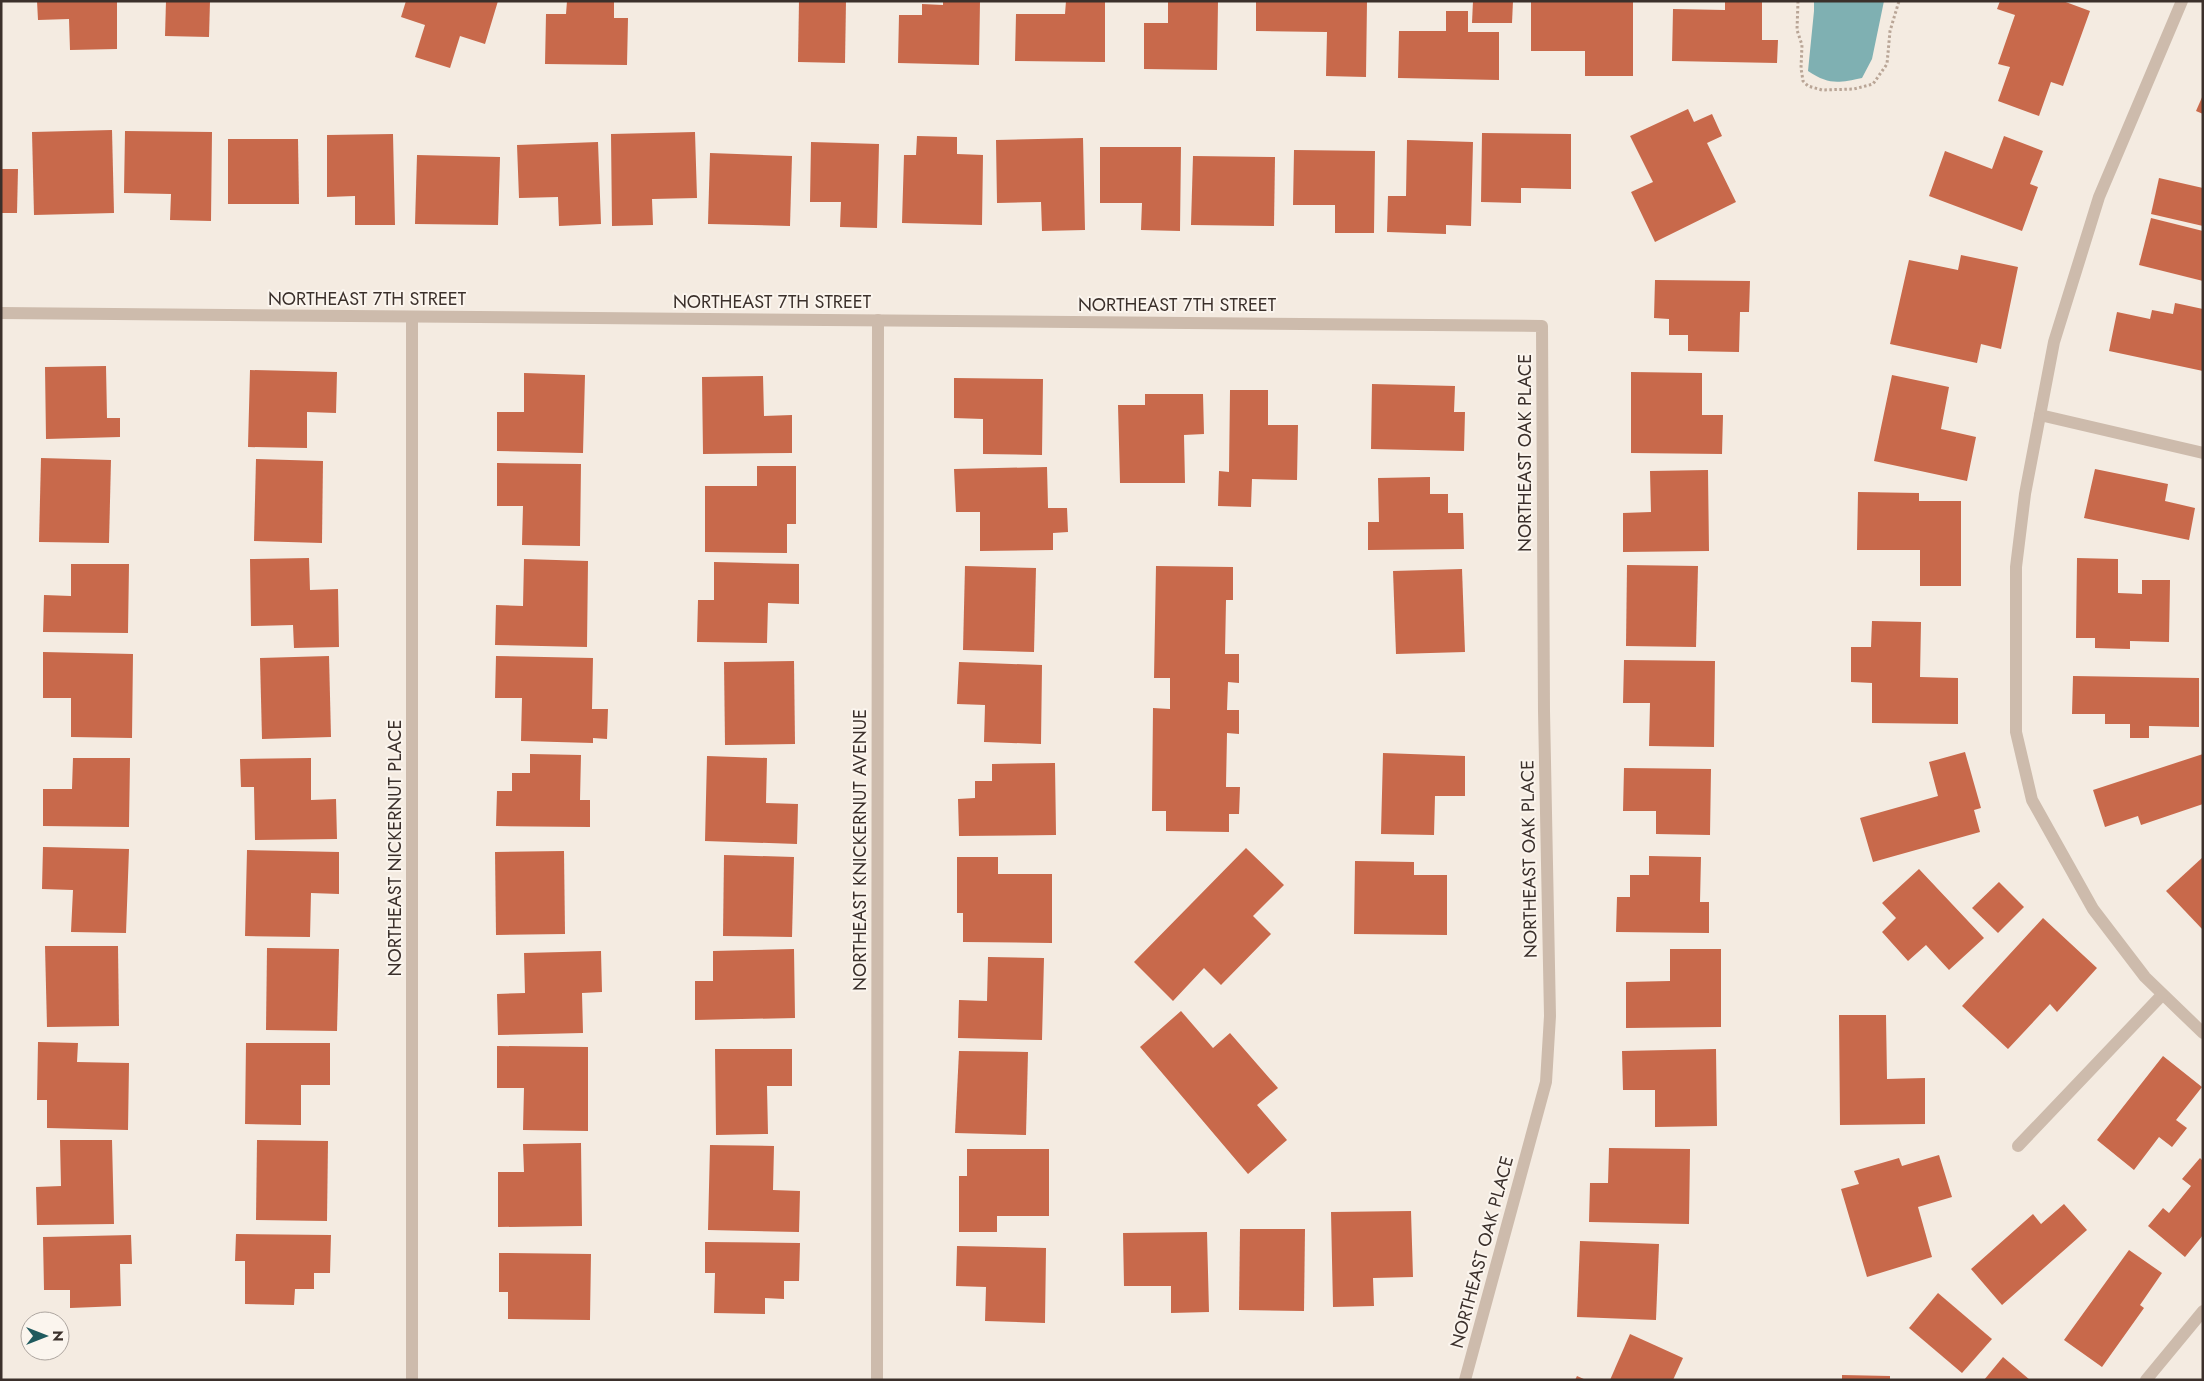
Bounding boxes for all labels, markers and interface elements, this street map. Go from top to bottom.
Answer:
street label: NORTHEAST 7TH STREET [268,286,467,312]
street label: NORTHEAST 7TH STREET [673,289,872,315]
street label: NORTHEAST 7TH STREET [1078,292,1277,318]
street label: NORTHEAST OAK PLACE [1512,354,1538,552]
street label: NORTHEAST KNICKERNUT AVENUE [847,709,873,991]
street label: NORTHEAST NICKERNUT PLACE [382,720,408,976]
street label: NORTHEAST OAK PLACE [1514,760,1544,958]
street label: NORTHEAST OAK PLACE [1444,1153,1520,1351]
north arrow [20,1311,70,1361]
text: N [48,1330,68,1342]

